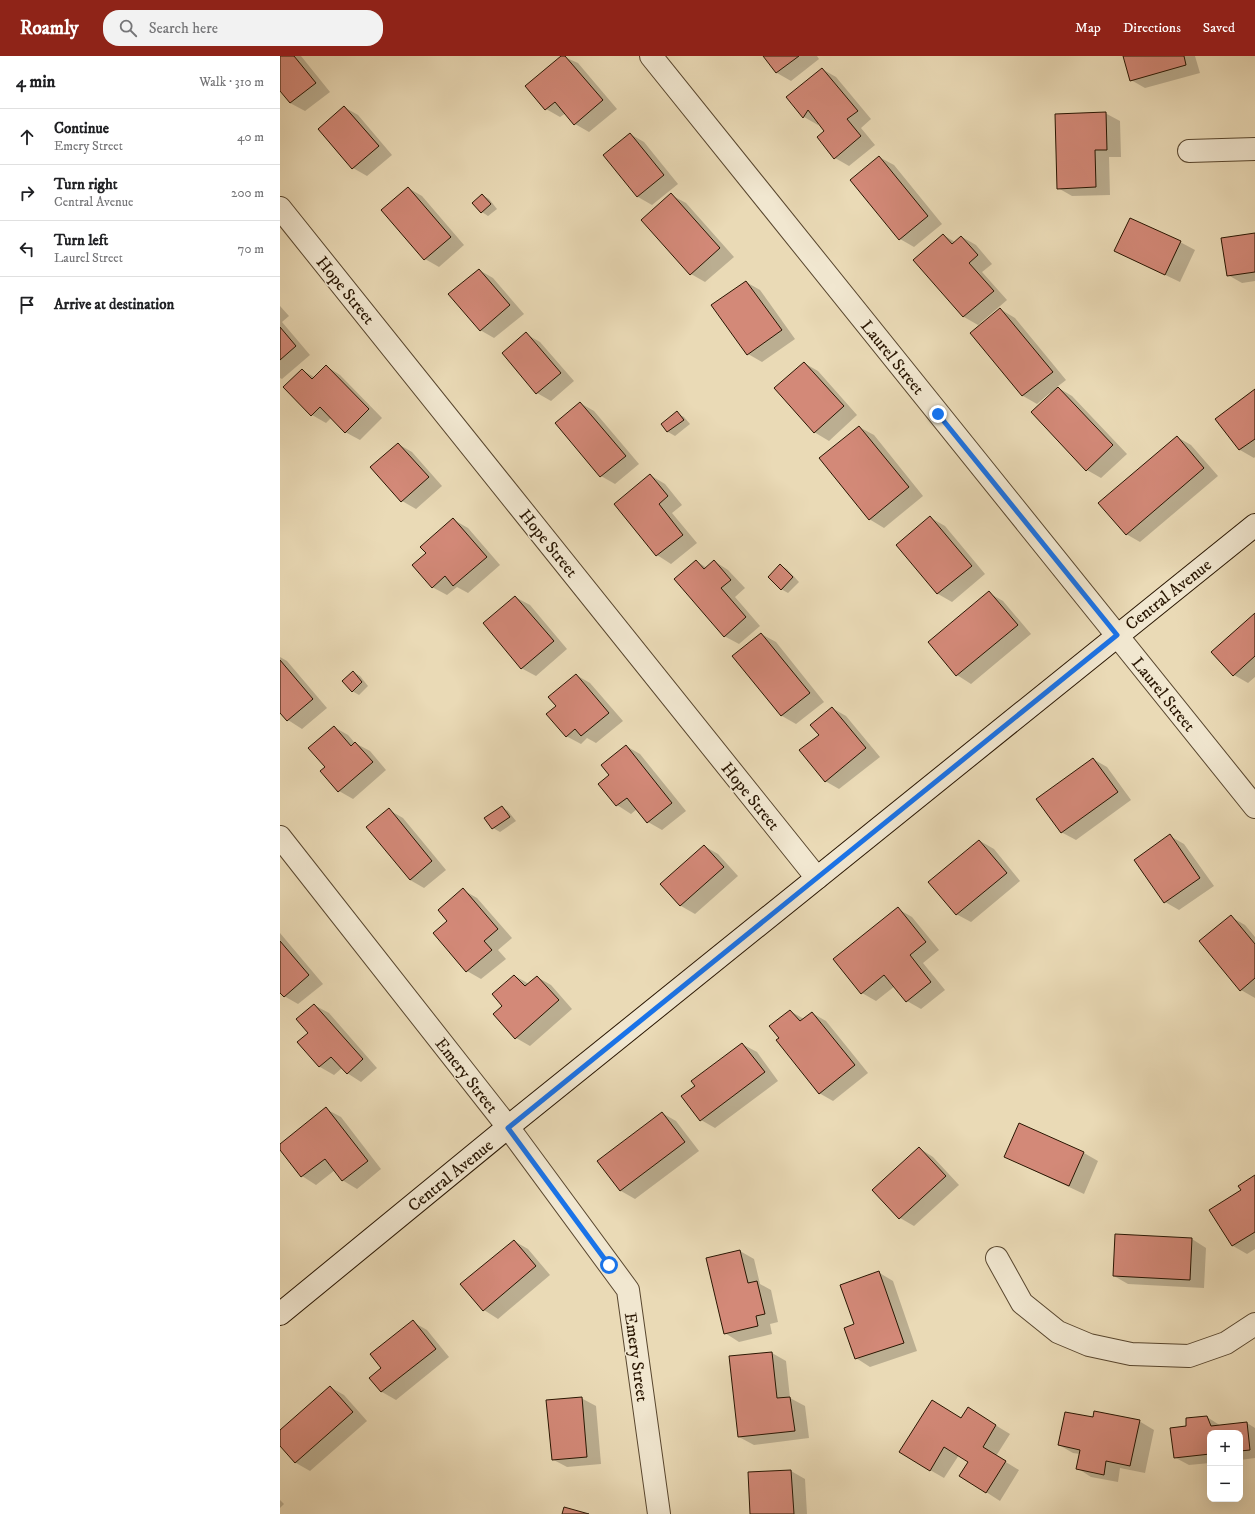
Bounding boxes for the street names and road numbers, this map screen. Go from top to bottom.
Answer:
street label: Hope Street [311,252,380,330]
street label: Laurel Street [855,316,929,400]
street label: Hope Street [514,505,583,583]
street label: Central Avenue [1121,554,1216,635]
street label: Laurel Street [1126,653,1200,737]
street label: Hope Street [716,758,785,836]
street label: Emery Street [430,1033,503,1118]
street label: Central Avenue [403,1135,498,1217]
street label: Emery Street [619,1311,653,1404]

